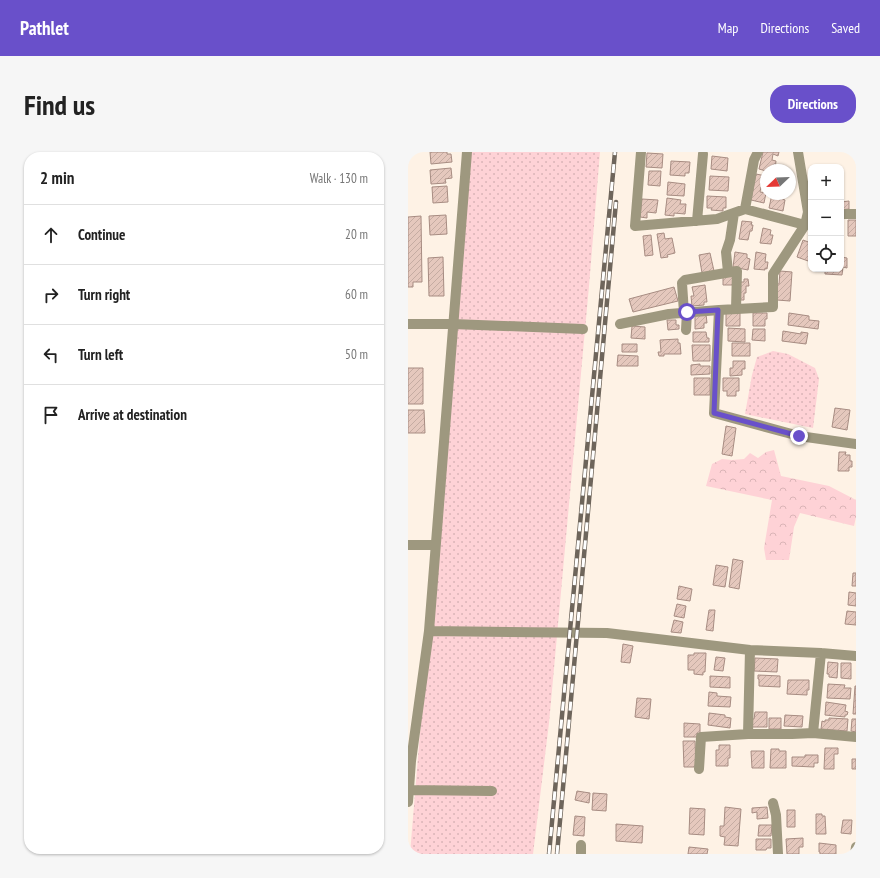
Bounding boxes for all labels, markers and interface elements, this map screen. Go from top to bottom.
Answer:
text: Pathlet [20,16,69,40]
text: Map [718,19,738,37]
text: Directions [760,19,809,37]
text: Saved [831,19,860,37]
button: Directions [770,85,856,123]
text: Find us [24,86,95,123]
north arrow [760,164,796,200]
map controls [808,164,844,272]
button: + [808,164,844,200]
text: 2 min [40,167,74,189]
text: Walk · 130 m [310,170,368,187]
button: − [808,200,844,236]
icon: ahead [40,224,62,246]
text: Continue [78,225,125,244]
text: 20 m [345,226,368,243]
button: locate [808,236,844,272]
icon: right [40,284,62,306]
text: Turn right [78,285,130,304]
text: 60 m [345,286,368,303]
route start [678,303,696,321]
icon: left [40,344,62,366]
text: Turn left [78,345,123,364]
text: 50 m [345,346,368,363]
icon: arrive [40,404,62,426]
text: Arrive at destination [78,405,187,424]
route end [790,427,808,445]

